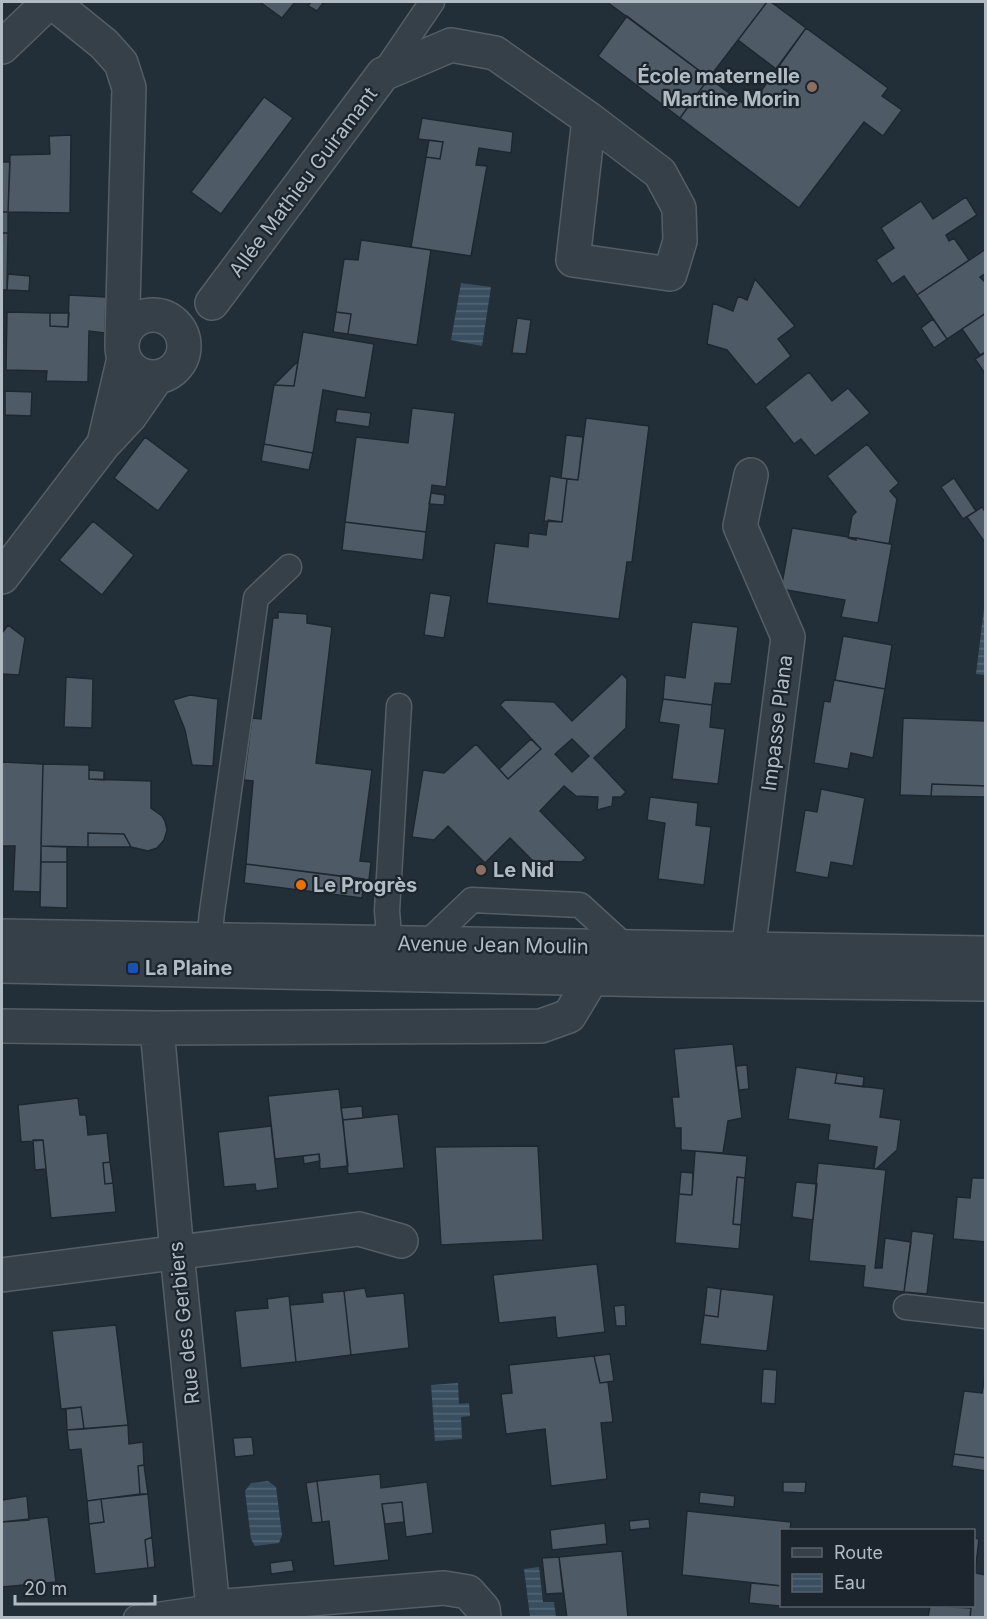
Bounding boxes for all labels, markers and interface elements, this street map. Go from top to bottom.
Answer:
place label: École maternelle Martine Morin [637,63,800,111]
marker: École maternelle Martine Morin [805,80,819,94]
street label: Allée Mathieu Guiramant [224,82,383,282]
street label: Impasse Plana [757,654,797,792]
place label: Le Nid [493,858,554,882]
marker: Le Nid [474,863,488,877]
place label: Le Progrès [313,873,417,897]
marker: Le Progrès [294,878,308,892]
street label: Avenue Jean Moulin [397,931,589,959]
place label: La Plaine [145,956,233,980]
marker: La Plaine [126,961,140,975]
street label: Rue des Gerbiers [164,1241,204,1405]
legend [780,1529,975,1607]
text: Route [834,1542,883,1563]
scale bar [15,1568,154,1606]
text: Eau [834,1572,866,1593]
text: 20 m [24,1578,67,1599]

